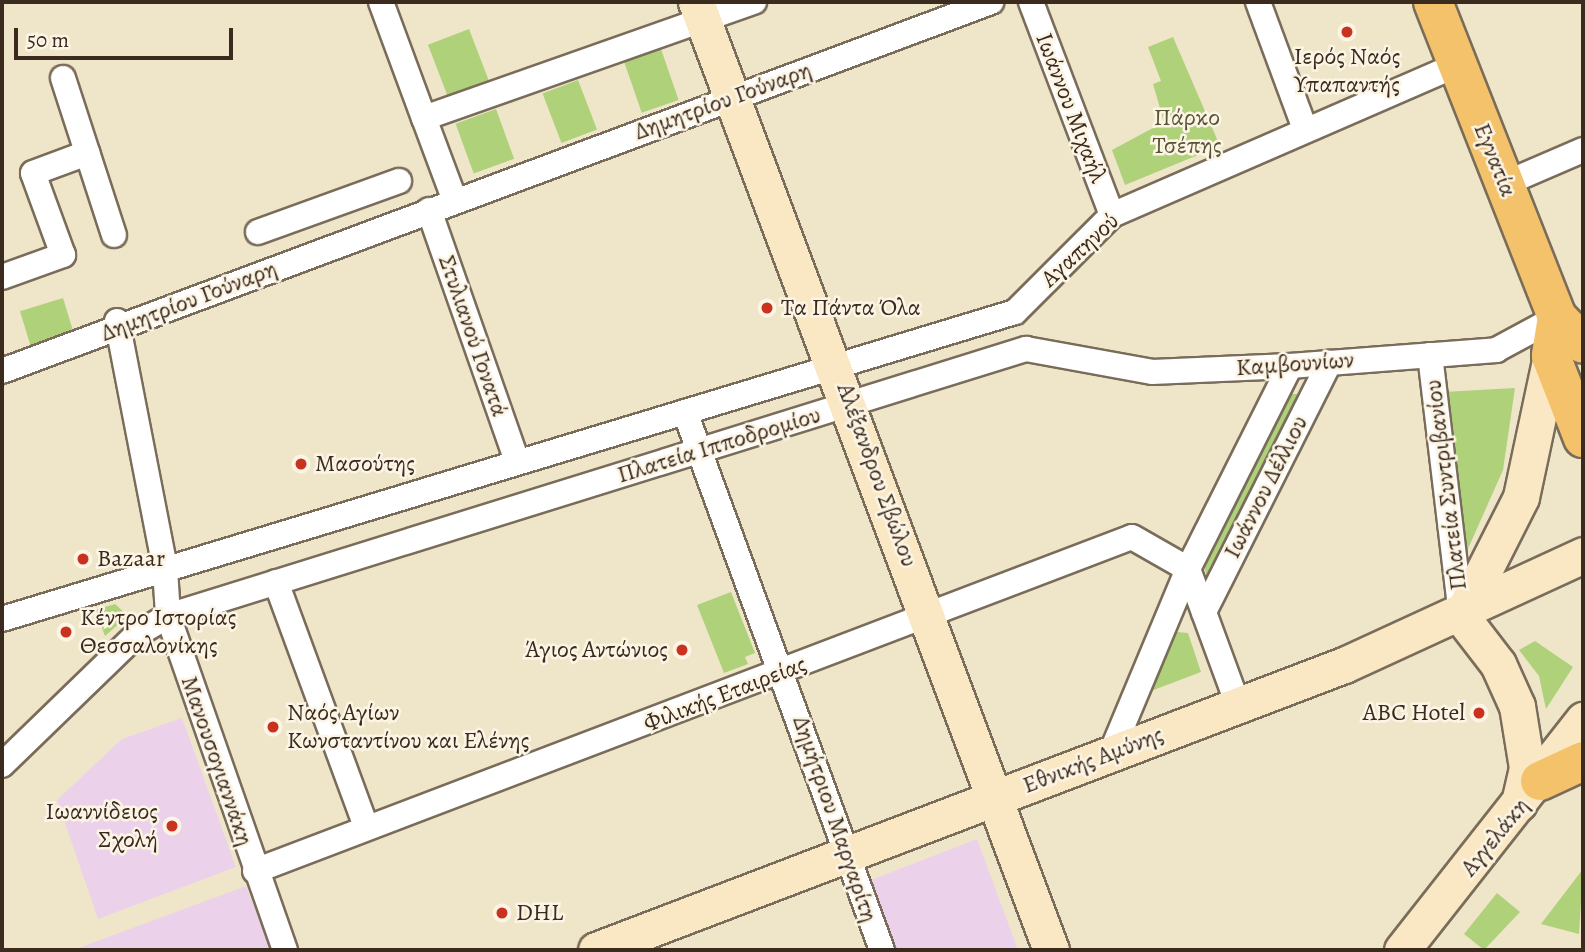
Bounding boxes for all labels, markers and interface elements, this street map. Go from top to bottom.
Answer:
scale bar [18,14,236,58]
marker: Ιερός Ναός Υπαπαντής [1339,24,1355,40]
text: 50 m [27,26,69,54]
street label: Ιωάννου Μιχαήλ [1029,29,1113,187]
place label: Ιερός Ναός Υπαπαντής [1294,43,1400,99]
street label: Δημητρίου Γούναρη [630,56,816,146]
park label: Πάρκο Τσέπης [1152,104,1222,160]
street label: Εγνατία [1467,119,1523,201]
street label: Αγαπηνού [1035,207,1125,293]
street label: Στυλιανού Γονατά [432,252,514,420]
street label: Δημητρίου Γούναρη [97,254,281,348]
place label: Τα Πάντα Όλα [781,294,921,322]
marker: Τα Πάντα Όλα [759,300,775,316]
street label: Καμβουνίων [1235,346,1355,382]
street label: Πλατεία Συντριβανίου [1419,378,1473,592]
street label: Αλέξανδρου Σβώλου [830,379,924,571]
street label: Πλατεία Ιπποδρομίου [614,400,824,490]
street label: Ιωάννου Δέλλιου [1218,411,1314,563]
place label: Μασούτης [315,450,415,478]
marker: Μασούτης [293,456,309,472]
place label: Bazaar [97,545,165,573]
marker: Bazaar [75,551,91,567]
place label: Κέντρο Ιστορίας Θεσσαλονίκης [80,604,236,660]
marker: Κέντρο Ιστορίας Θεσσαλονίκης [58,624,74,640]
place label: Άγιος Αντώνιος [524,636,668,664]
marker: Άγιος Αντώνιος [674,642,690,658]
street label: Φιλικής Εταιρείας [639,650,811,738]
street label: Μανουσογιαννάκη [174,672,260,850]
place label: Ναός Αγίων Κωνσταντίνου και Ελένης [287,699,529,755]
place label: ABC Hotel [1363,699,1465,727]
marker: ABC Hotel [1471,705,1487,721]
street label: Δημήτριου Μαργαρίτη [786,712,884,926]
marker: Ναός Αγίων Κωνσταντίνου και Ελένης [265,719,281,735]
street label: Εθνικής Αμύνης [1019,720,1167,800]
street label: Αγγελάκη [1455,792,1535,882]
place label: Ιωαννίδειος Σχολή [46,798,158,854]
marker: Ιωαννίδειος Σχολή [164,818,180,834]
place label: DHL [516,899,563,927]
marker: DHL [494,905,510,921]

